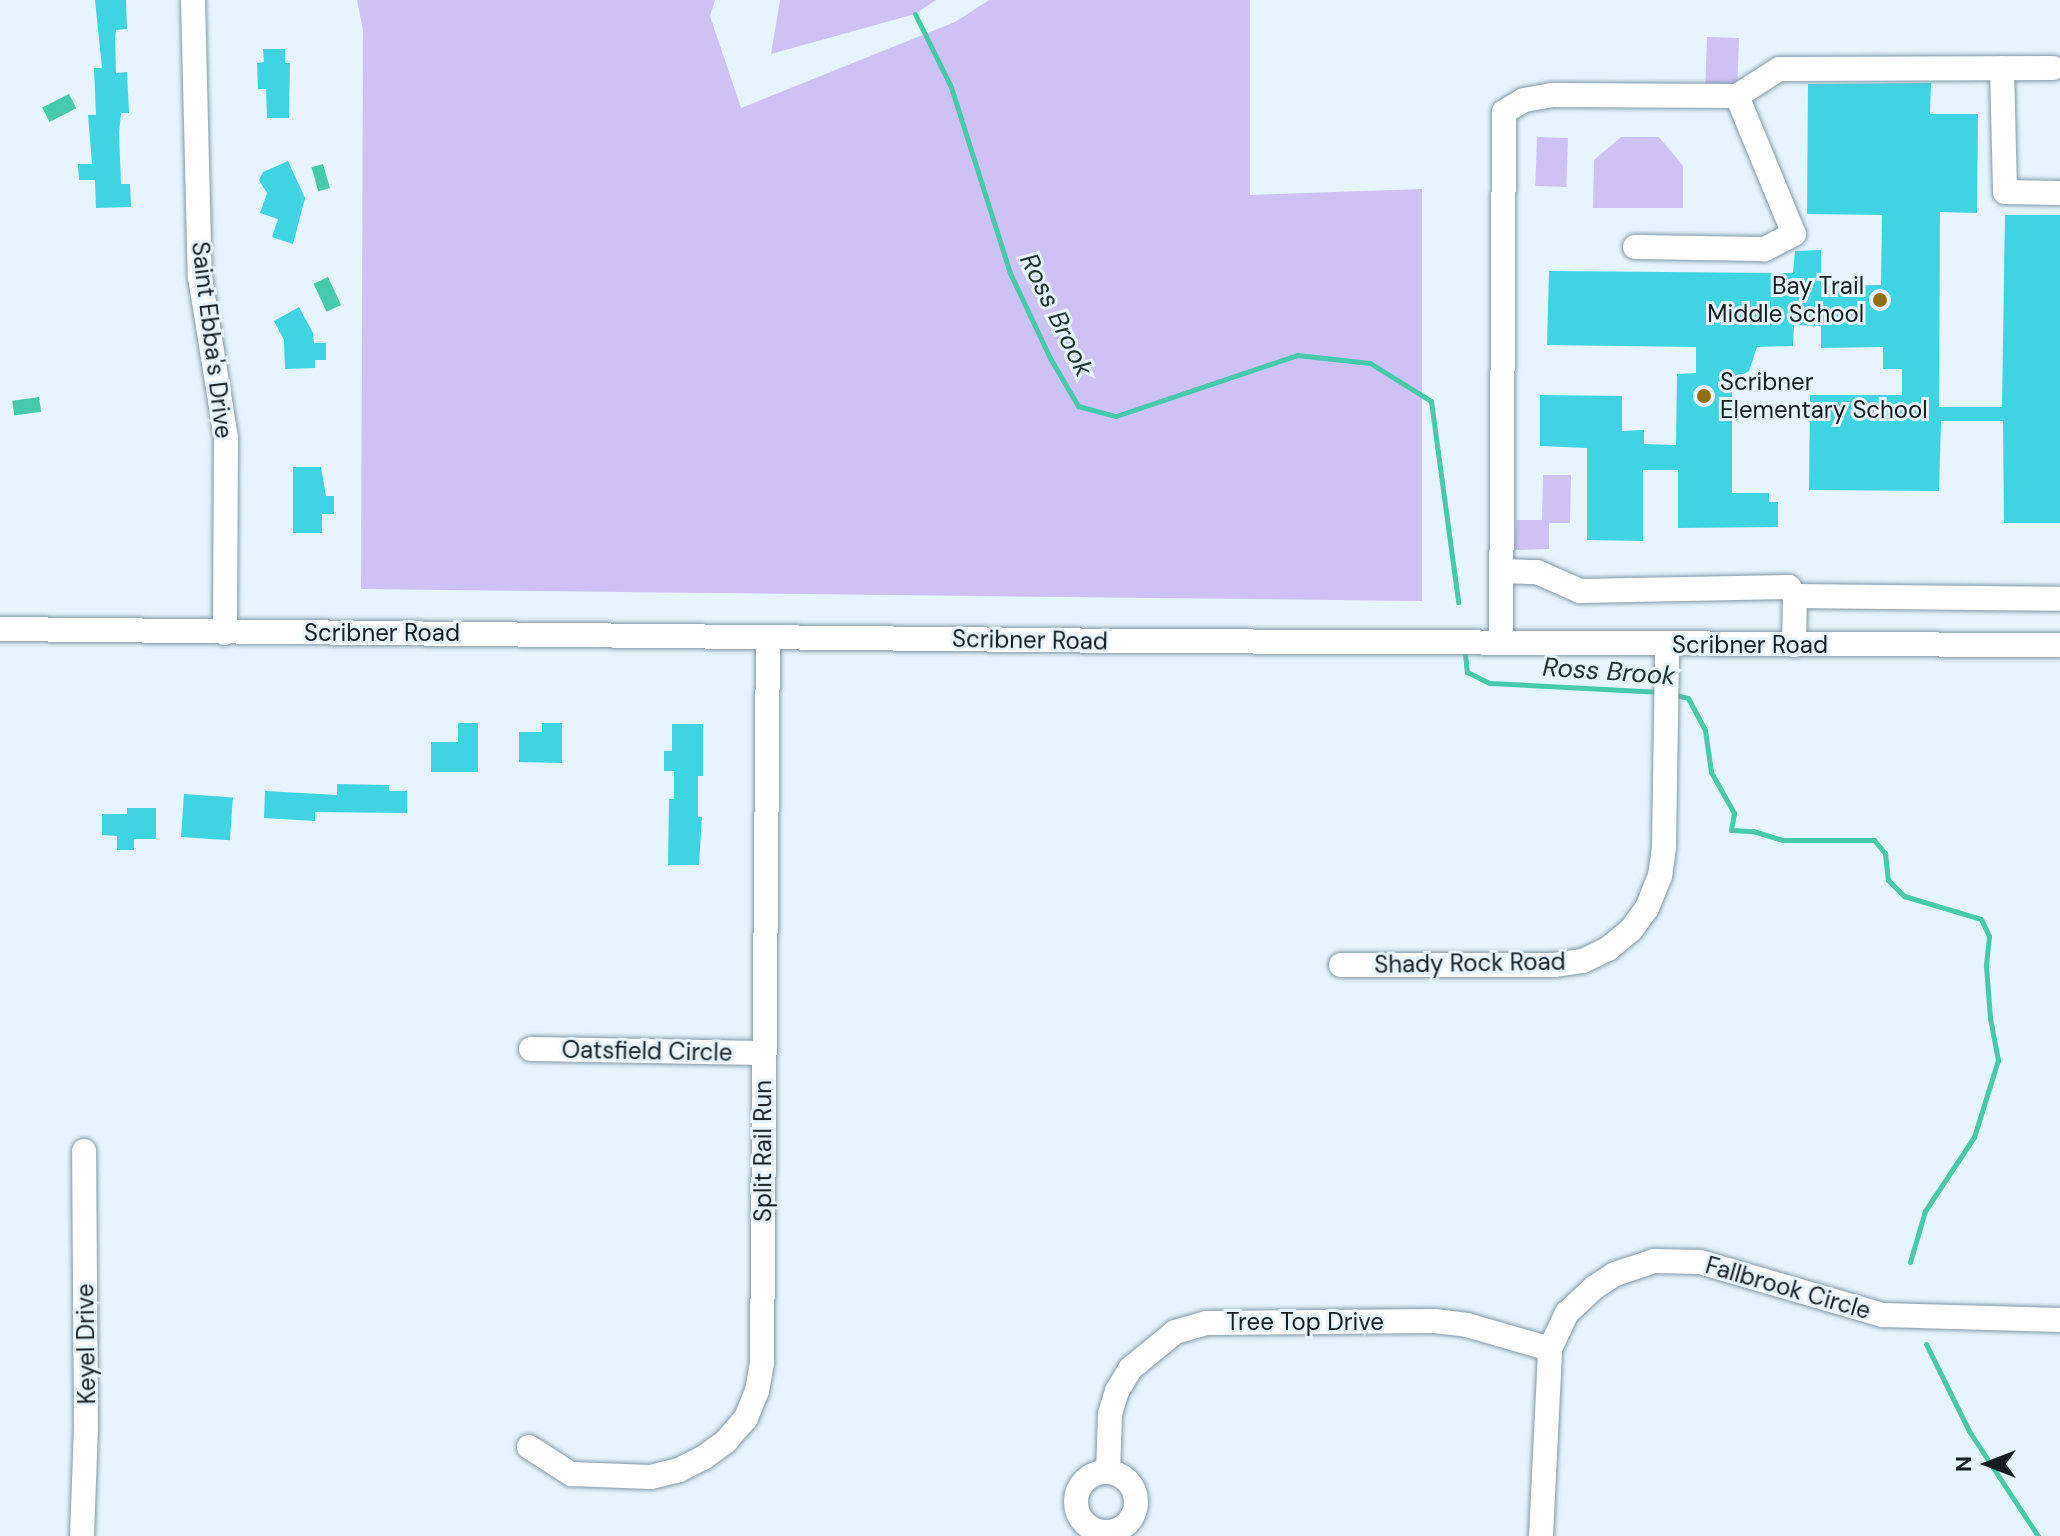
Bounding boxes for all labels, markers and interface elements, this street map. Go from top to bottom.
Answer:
street label: Saint Ebba's Drive [186,240,238,440]
water label: Ross Brook [1013,248,1099,382]
place label: Bay Trail Middle School [1707,272,1864,328]
marker: Bay Trail Middle School [1871,291,1889,309]
place label: Scribner Elementary School [1720,368,1928,424]
marker: Scribner Elementary School [1695,387,1713,405]
street label: Scribner Road [304,619,460,647]
street label: Scribner Road [952,624,1108,656]
street label: Scribner Road [1672,631,1828,659]
water label: Ross Brook [1541,652,1677,692]
street label: Shady Rock Road [1374,947,1566,979]
street label: Oatsfield Circle [561,1035,733,1067]
street label: Split Rail Run [749,1080,777,1222]
street label: Fallbrook Circle [1702,1251,1874,1325]
street label: Keyel Drive [71,1283,101,1405]
street label: Tree Top Drive [1226,1308,1384,1336]
north arrow [1948,1424,2028,1504]
text: N [1949,1456,1978,1472]

